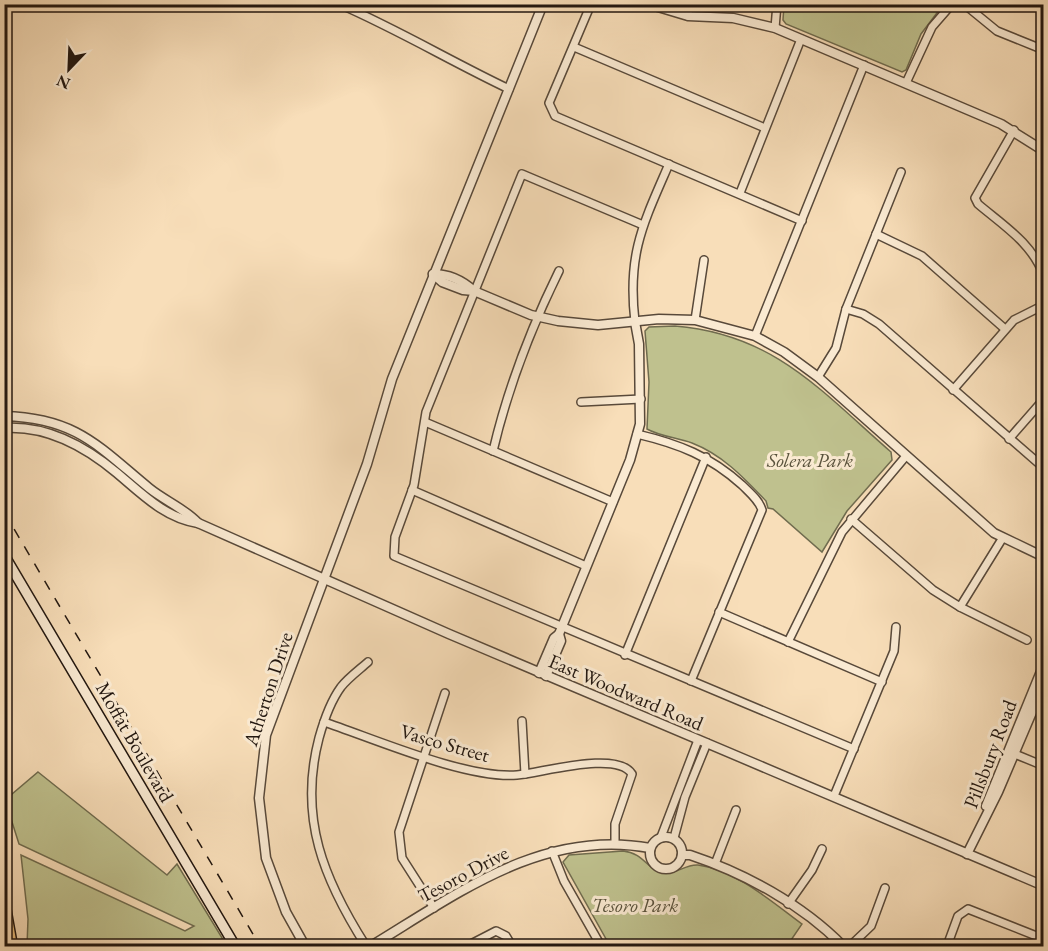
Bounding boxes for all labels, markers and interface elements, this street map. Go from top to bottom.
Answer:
north arrow [39,39,99,99]
text: N [53,70,73,95]
park label: Solera Park [766,447,853,473]
street label: Atherton Drive [237,629,299,750]
street label: East Woodward Road [545,648,708,737]
street label: Moffat Boulevard [90,677,180,808]
street label: Pillsbury Road [957,695,1023,812]
street label: Vasco Street [397,718,493,768]
street label: Tesoro Drive [413,839,513,909]
park label: Tesoro Park [592,892,678,918]

